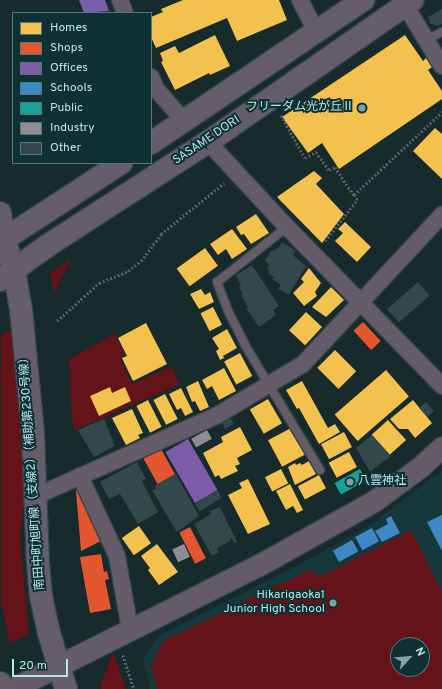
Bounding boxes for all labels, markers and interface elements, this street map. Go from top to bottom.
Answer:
legend [12,12,152,164]
text: Homes [50,20,87,36]
text: Shops [50,40,83,56]
text: Offices [50,60,88,76]
text: Schools [50,80,92,96]
text: Public [50,100,83,116]
place label: フリーダム光が丘Ⅱ [246,101,354,115]
marker: フリーダム光が丘Ⅱ [357,103,367,113]
street label: SASAME DORI [171,113,243,169]
text: Industry [50,120,95,136]
text: Other [50,140,81,156]
street label: 南田中町旭町線（支線2）（補助第230号線） [17,351,49,591]
place label: 八雲神社 [358,475,406,489]
marker: 八雲神社 [345,477,355,487]
place label: Hikarigaoka1 Junior High School [223,589,325,617]
marker: Hikarigaoka1 Junior High School [328,598,338,608]
north arrow [390,637,430,677]
text: N [412,645,428,659]
scale bar [14,651,70,677]
text: 20 m [19,658,47,674]

